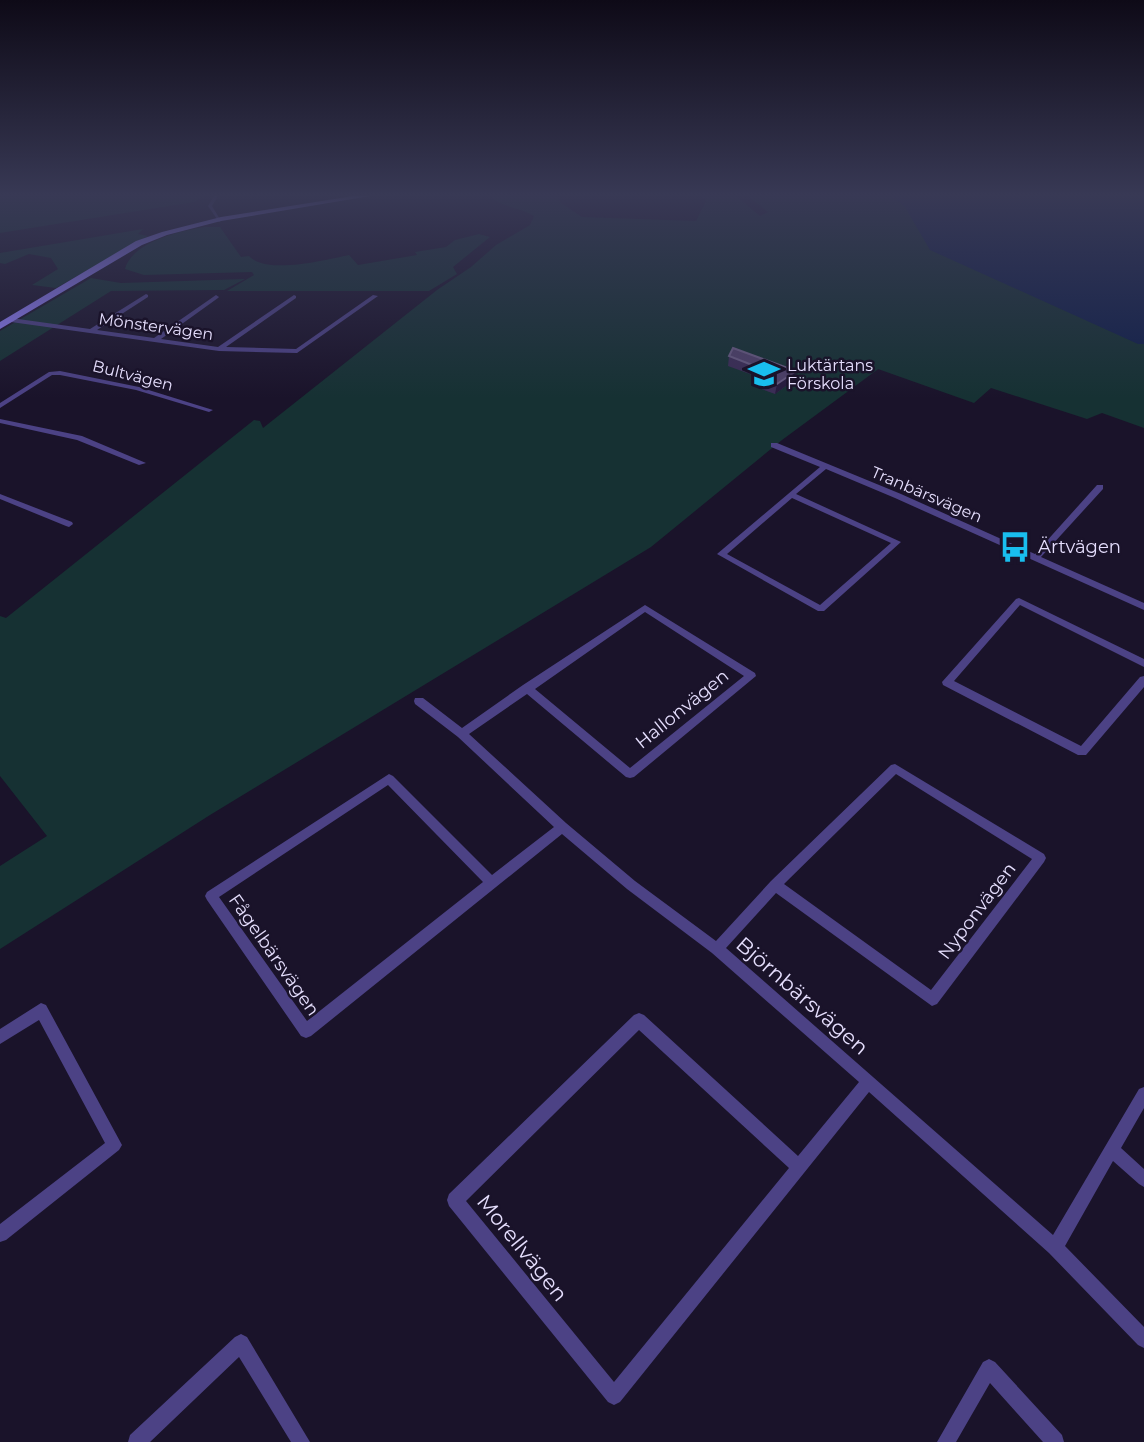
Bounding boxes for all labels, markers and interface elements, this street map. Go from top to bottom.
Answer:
street label: Mönstervägen [97,309,215,344]
street label: Bultvägen [91,356,175,395]
place label: Luktärtans Förskola [787,356,873,393]
school or university icon: Luktärtans Förskola [747,357,781,391]
street label: Tranbärsvägen [869,463,985,526]
bus stop icon: Ärtvägen [998,530,1032,564]
place label: Ärtvägen [1038,536,1121,558]
street label: Hallonvägen [631,665,733,753]
street label: Nyponvägen [934,858,1020,964]
street label: Fågelbärsvägen [224,890,324,1020]
street label: Björnbärsvägen [731,931,873,1060]
street label: Morellvägen [472,1189,573,1306]

